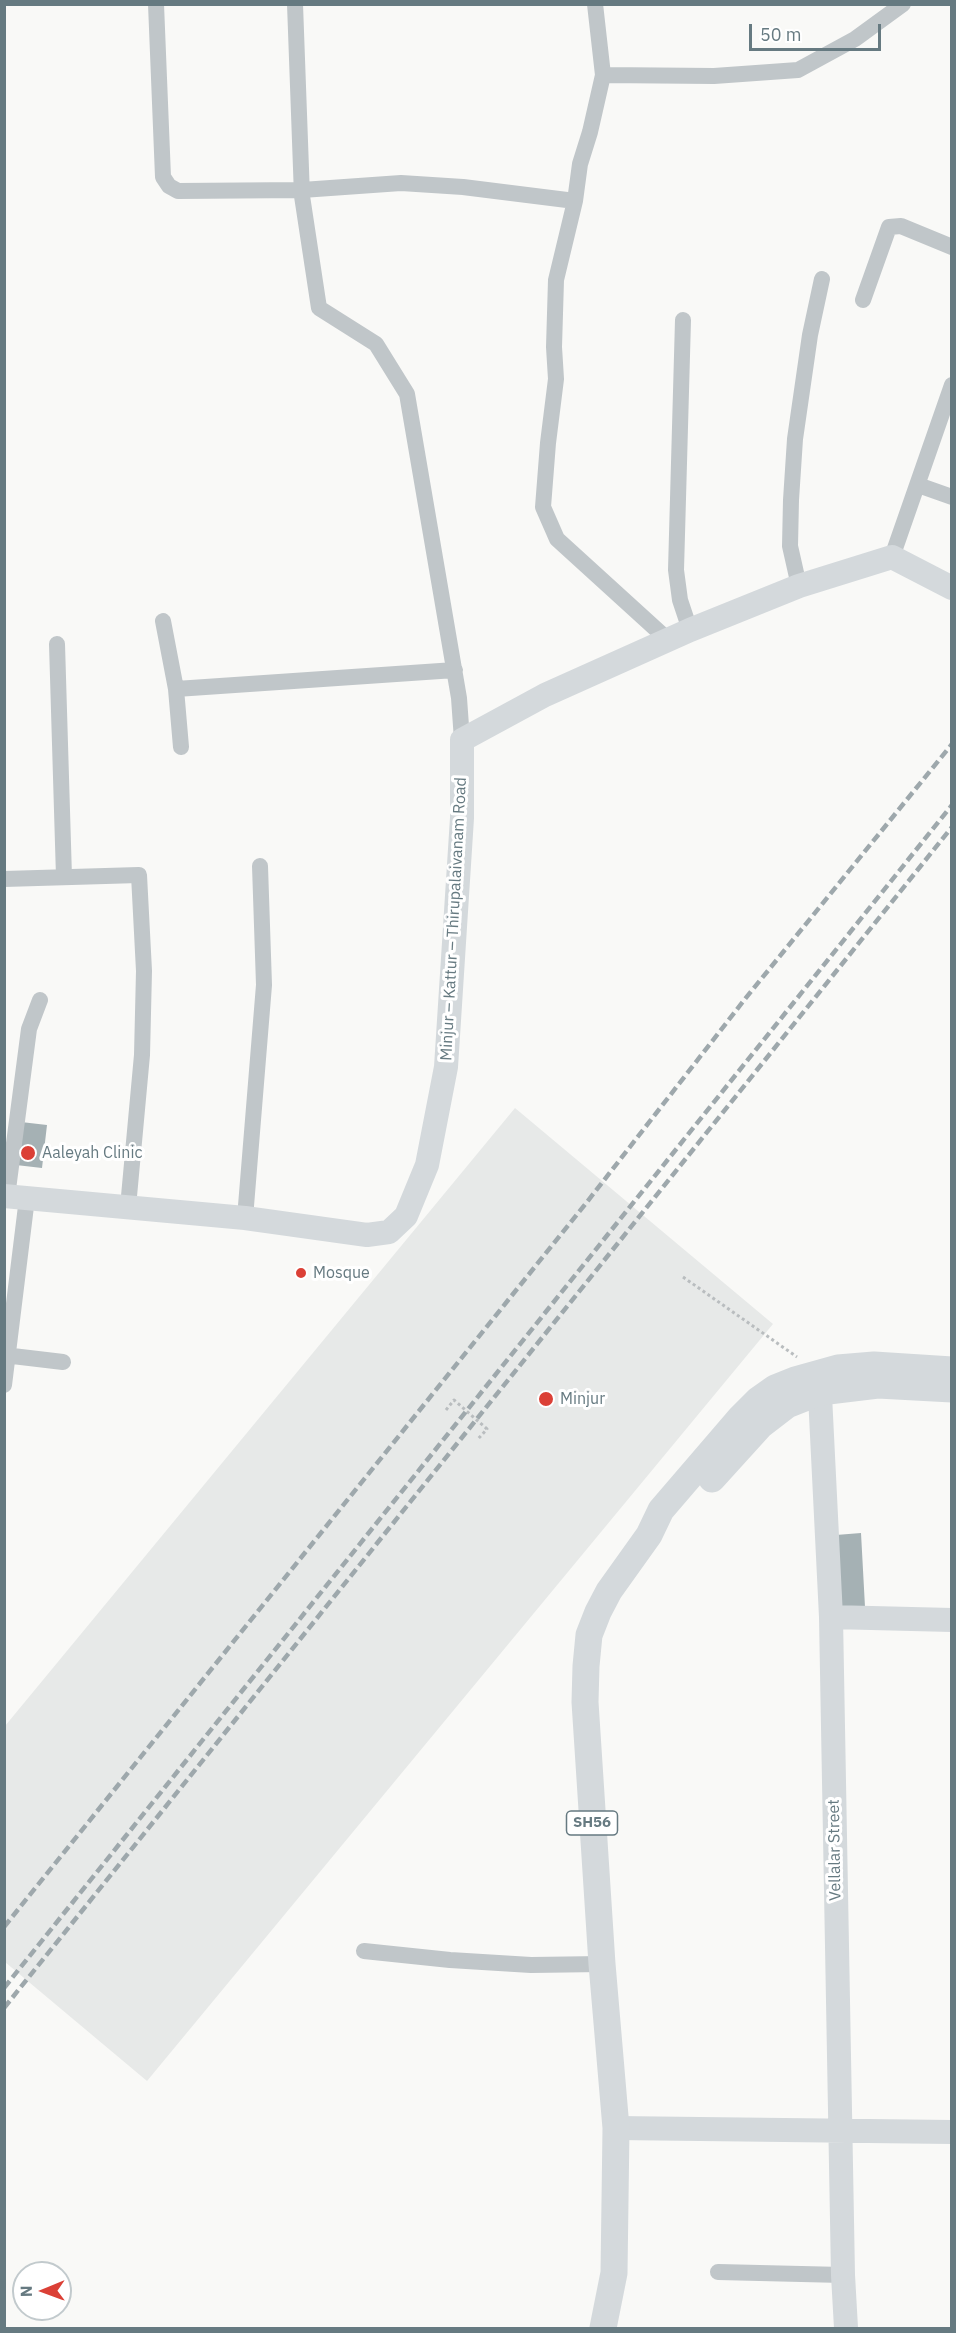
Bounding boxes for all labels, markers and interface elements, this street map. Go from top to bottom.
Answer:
scale bar [752,12,884,50]
text: 50 m [760,23,802,46]
street label: Minjur – Kattur – Thirupalaivanam Road [437,777,471,1061]
place label: Aaleyah Clinic [42,1143,142,1163]
marker: Aaleyah Clinic [19,1144,37,1162]
place label: Mosque [313,1263,370,1283]
marker: Mosque [294,1266,308,1280]
place label: Minjur [560,1389,605,1409]
marker: Minjur [537,1390,555,1408]
street label: Vellalar Street [825,1799,845,1901]
road number: SH56 [566,1811,618,1835]
north arrow [12,2261,72,2321]
text: N [16,2285,36,2297]

